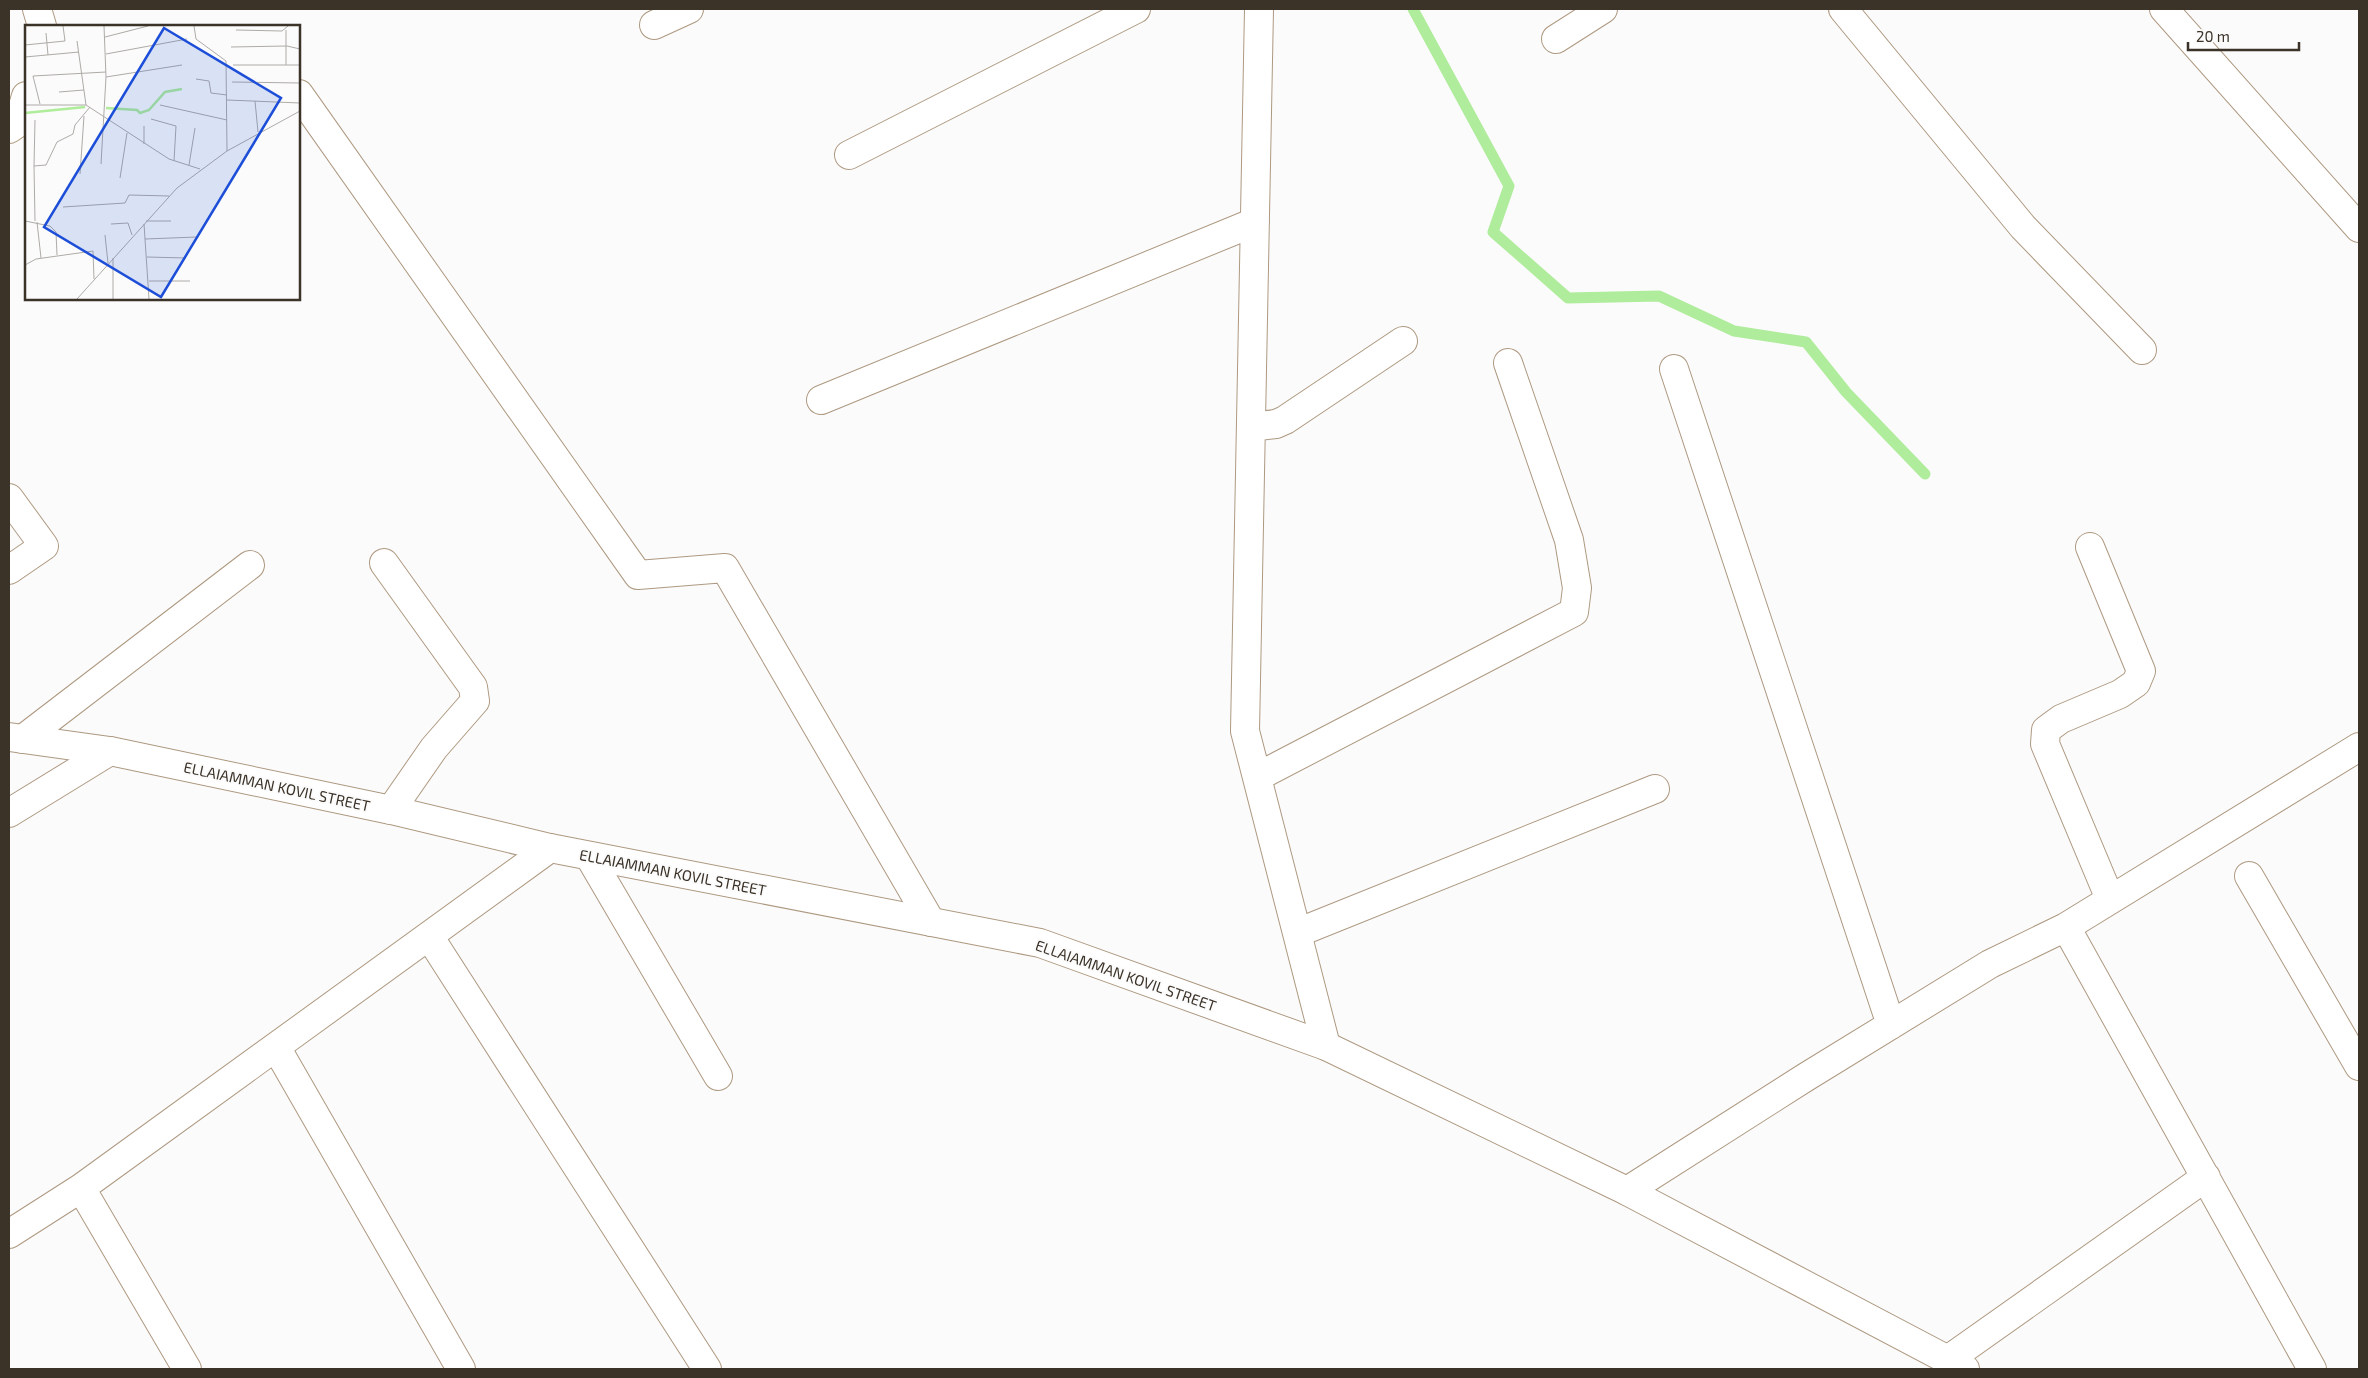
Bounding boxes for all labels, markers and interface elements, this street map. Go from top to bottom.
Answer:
scale bar [2188,20,2299,52]
inset map [25,25,300,300]
text: 20 m [2196,27,2230,45]
street label: ELLAIAMMAN KOVIL STREET [182,757,372,815]
street label: ELLAIAMMAN KOVIL STREET [578,845,768,899]
street label: ELLAIAMMAN KOVIL STREET [1033,936,1219,1015]

